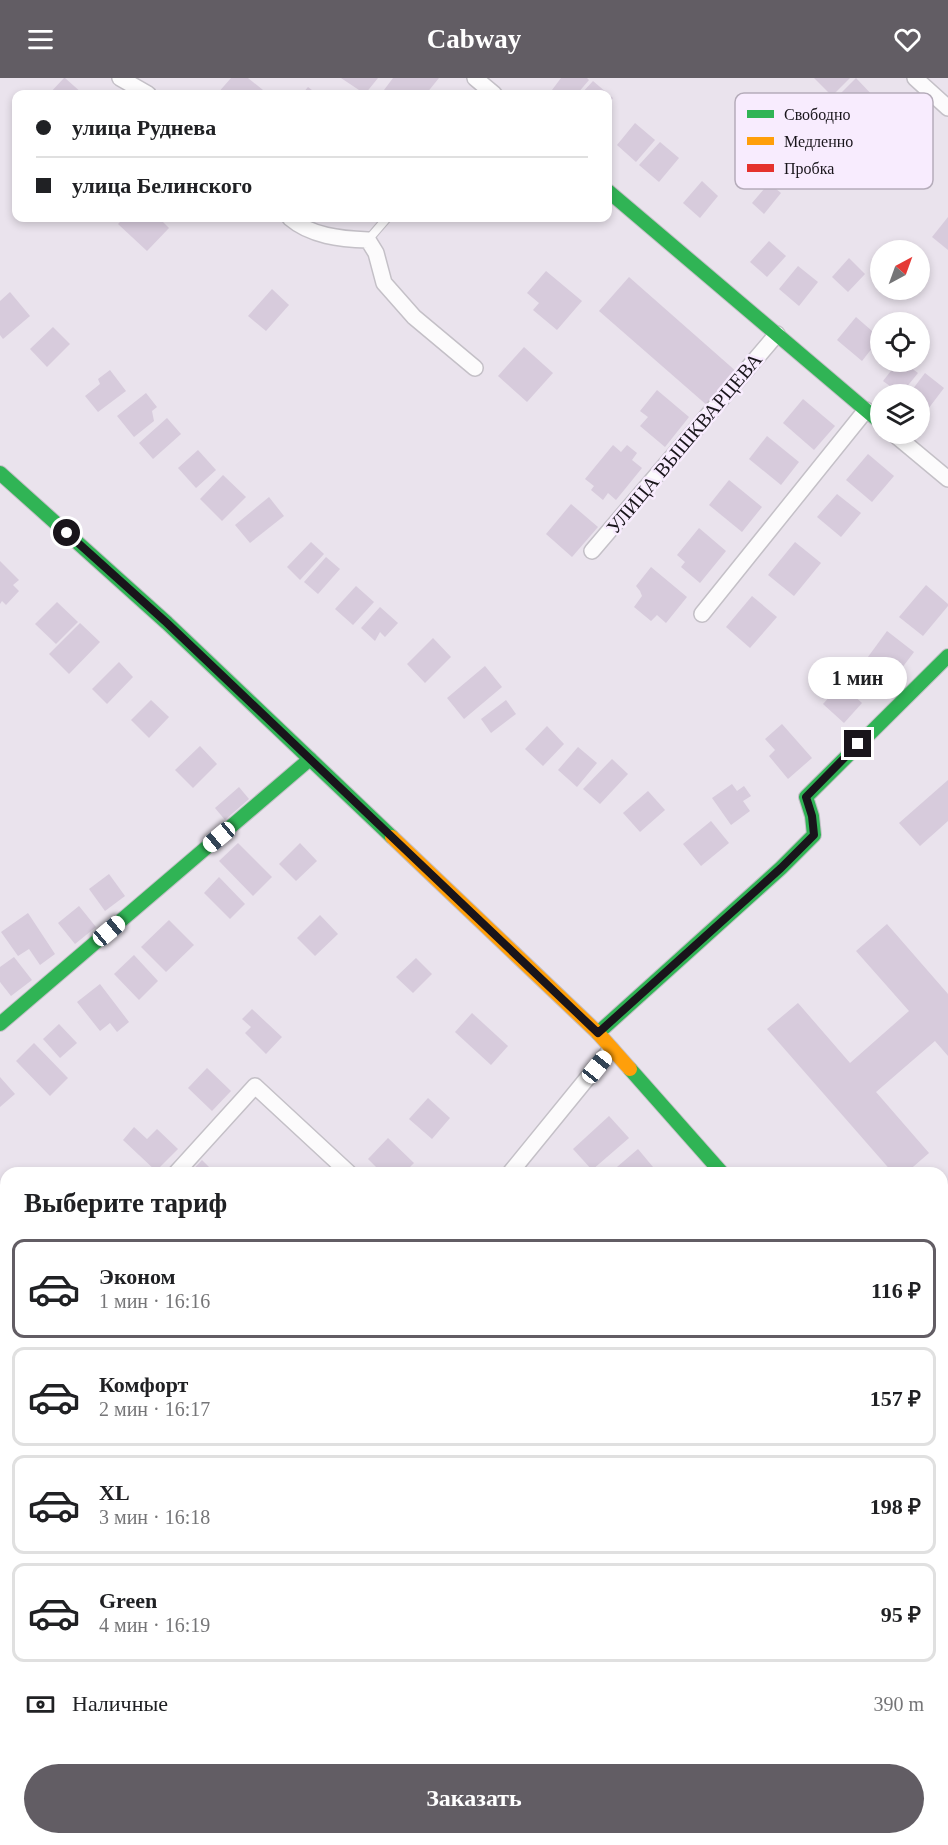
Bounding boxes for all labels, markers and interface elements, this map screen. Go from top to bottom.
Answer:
icon: menu [24,23,57,56]
icon: heart [891,23,924,56]
text: Cabway [427,24,521,54]
legend [735,93,933,189]
text: Свободно [784,106,851,124]
text: улица Руднева [72,115,216,140]
text: Медленно [784,133,853,151]
text: Пробка [784,160,834,178]
text: улица Белинского [72,173,252,198]
north arrow [870,240,930,300]
map controls [870,240,930,444]
button: locate [870,312,930,372]
street label: УЛИЦА ВЫШКВАРЦЕВА [602,348,767,538]
button: layers [870,384,930,444]
route start [53,519,80,546]
callout: 1 мин [808,657,908,699]
text: 1 мин [832,667,883,689]
route end [844,730,871,757]
car [199,819,239,855]
car [89,913,129,949]
car [579,1047,615,1087]
text: Выберите тариф [24,1188,227,1218]
icon: car [27,1262,81,1316]
text: Эконом [99,1264,176,1289]
text: 116 ₽ [871,1278,921,1303]
text: 1 мин · 16:16 [99,1290,210,1312]
icon: car [27,1370,81,1424]
text: Комфорт [99,1372,188,1397]
text: 157 ₽ [870,1386,921,1411]
text: 2 мин · 16:17 [99,1398,210,1420]
icon: car [27,1478,81,1532]
text: XL [99,1480,130,1505]
text: 198 ₽ [870,1494,921,1519]
text: 3 мин · 16:18 [99,1506,210,1528]
icon: car [27,1586,81,1640]
text: Green [99,1588,157,1613]
text: 95 ₽ [881,1602,921,1627]
text: 4 мин · 16:19 [99,1614,210,1636]
icon: cash [24,1688,57,1721]
text: Наличные [72,1691,168,1716]
text: 390 m [873,1693,924,1715]
button: Заказать [24,1764,924,1833]

